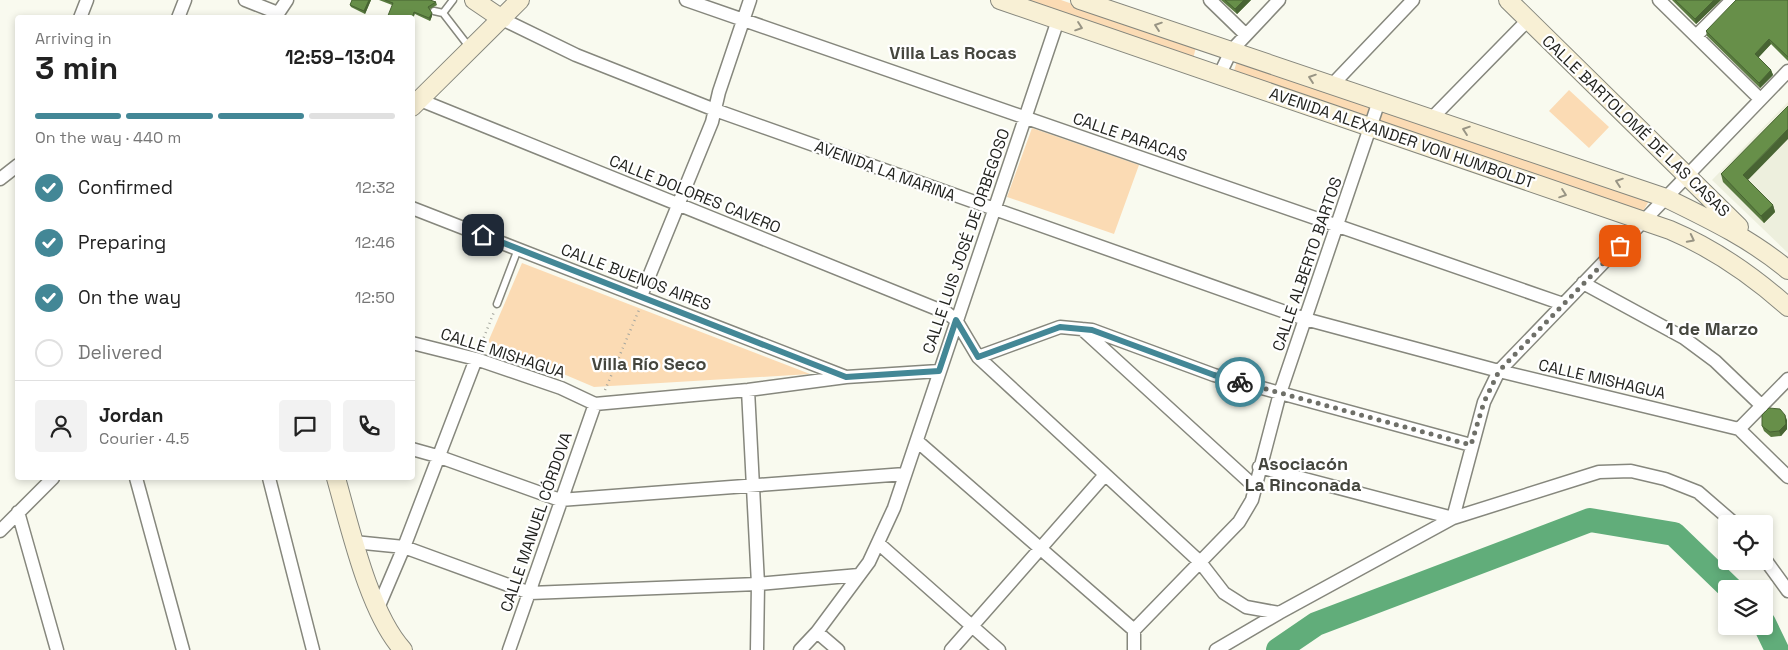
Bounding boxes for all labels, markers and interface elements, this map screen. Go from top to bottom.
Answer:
one-way arrow [1074,21,1083,31]
one-way arrow [1154,22,1162,32]
text: Arriving in [35,28,112,49]
street label: CALLE BARTOLOMÉ DE LAS CASAS [1538,30,1735,222]
district label: Villa Las Rocas [889,41,1017,64]
text: 12:59–13:04 [285,45,395,70]
text: 3 min [35,48,118,88]
one-way arrow [1308,74,1316,84]
street label: AVENIDA ALEXANDER VON HUMBOLDT [1267,83,1537,193]
street label: CALLE PARACAS [1070,108,1190,166]
street label: CALLE LUIS JOSÉ DE ORBEGOSO [918,126,1014,356]
one-way arrow [1462,126,1470,136]
text: On the way · 440 m [35,127,181,148]
street label: AVENIDA LA MARINA [812,136,958,206]
street label: CALLE DOLORES CAVERO [606,150,784,238]
icon: check [35,174,63,202]
street label: CALLE ALBERTO BARTOS [1267,174,1347,354]
text: Confirmed [78,175,173,200]
text: 12:32 [355,177,395,198]
one-way arrow [1616,178,1624,188]
one-way arrow [1558,188,1567,198]
pin [462,214,504,256]
icon: home [469,221,497,249]
pin [1599,225,1641,267]
icon: check [35,229,63,257]
text: Preparing [78,230,166,255]
text: 12:46 [355,232,395,253]
icon: bag [1606,232,1634,260]
one-way arrow [1686,233,1695,243]
street label: CALLE BUENOS AIRES [558,239,714,315]
icon: check [35,284,63,312]
text: On the way [78,285,181,310]
text: 12:50 [355,287,395,308]
district label: 1 de Marzo [1666,317,1758,340]
street label: CALLE MISHAGUA [438,323,568,383]
text: Delivered [78,340,163,365]
district label: Villa Río Seco [591,352,707,375]
street label: CALLE MISHAGUA [1536,354,1668,404]
courier [1215,357,1265,407]
icon: bike [1226,368,1254,396]
button: person [35,400,87,452]
button: chat [279,400,331,452]
button: phone [343,400,395,452]
text: Jordan [99,403,164,428]
text: Courier · 4.5 [99,428,189,449]
street label: CALLE MANUEL CÓRDOVA [495,429,577,615]
district label: Asociacón La Rinconada [1245,452,1362,496]
map controls [1718,515,1773,635]
button: locate [1718,515,1773,570]
button: layers [1718,580,1773,635]

